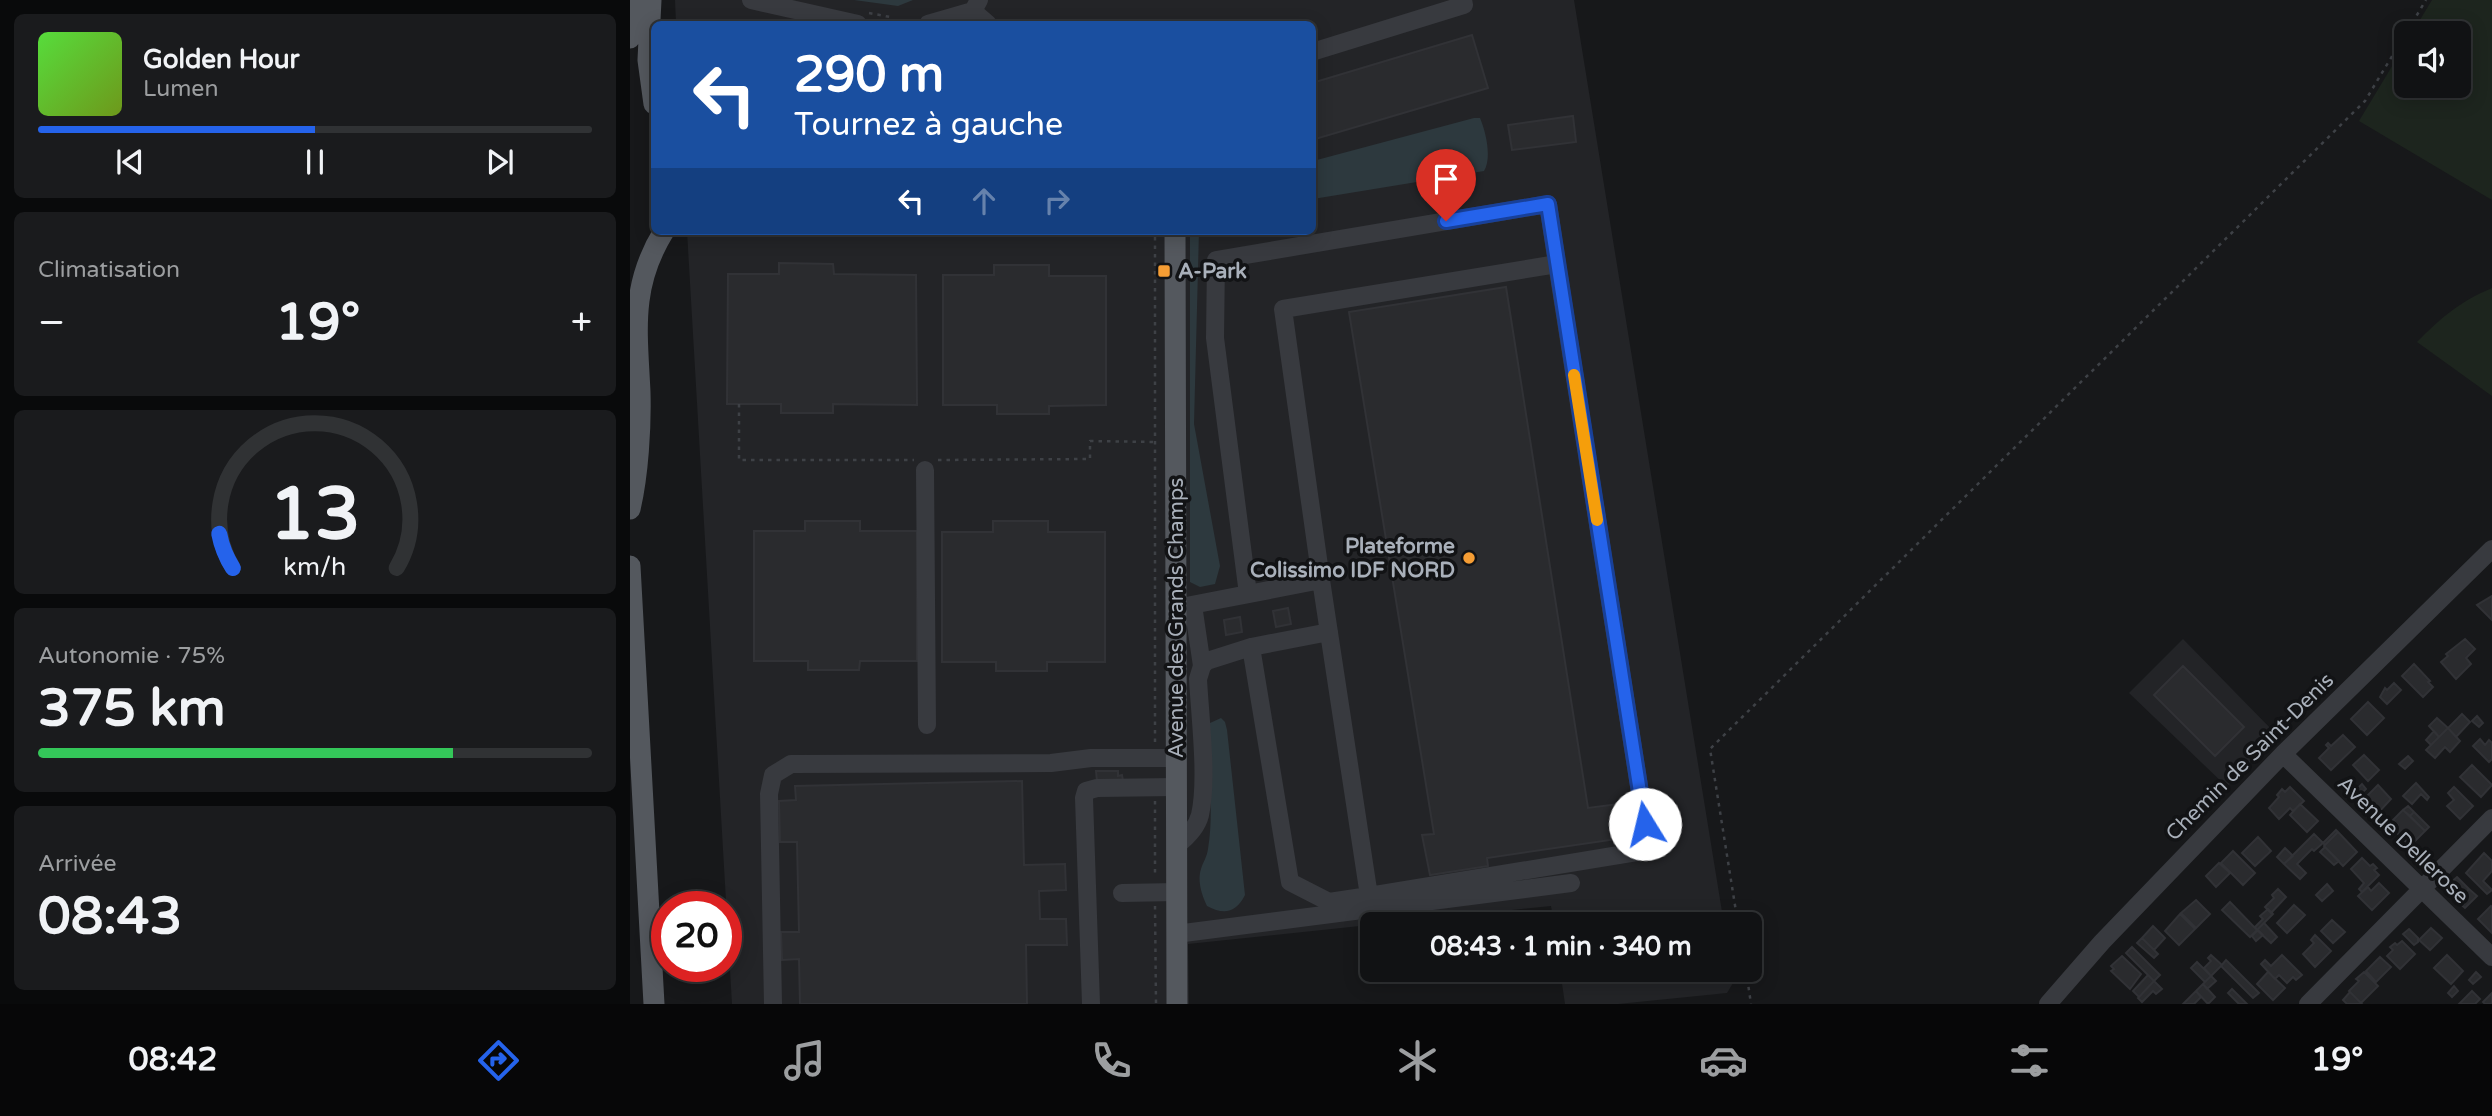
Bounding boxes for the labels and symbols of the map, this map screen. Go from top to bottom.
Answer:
pin [1416,149,1476,221]
place label: A-Park [1178,259,1247,284]
marker: A-Park [1156,263,1172,279]
street label: Avenue des Grands Champs [1164,478,1189,758]
place label: Plateforme Colissimo IDF NORD [1250,534,1455,583]
marker: Plateforme Colissimo IDF NORD [1461,550,1477,566]
street label: Chemin de Saint-Denis [2161,668,2339,846]
street label: Avenue Dellerose [2332,771,2474,909]
position arrow [1608,787,1682,861]
speed limit sign: 20 [651,891,742,982]

